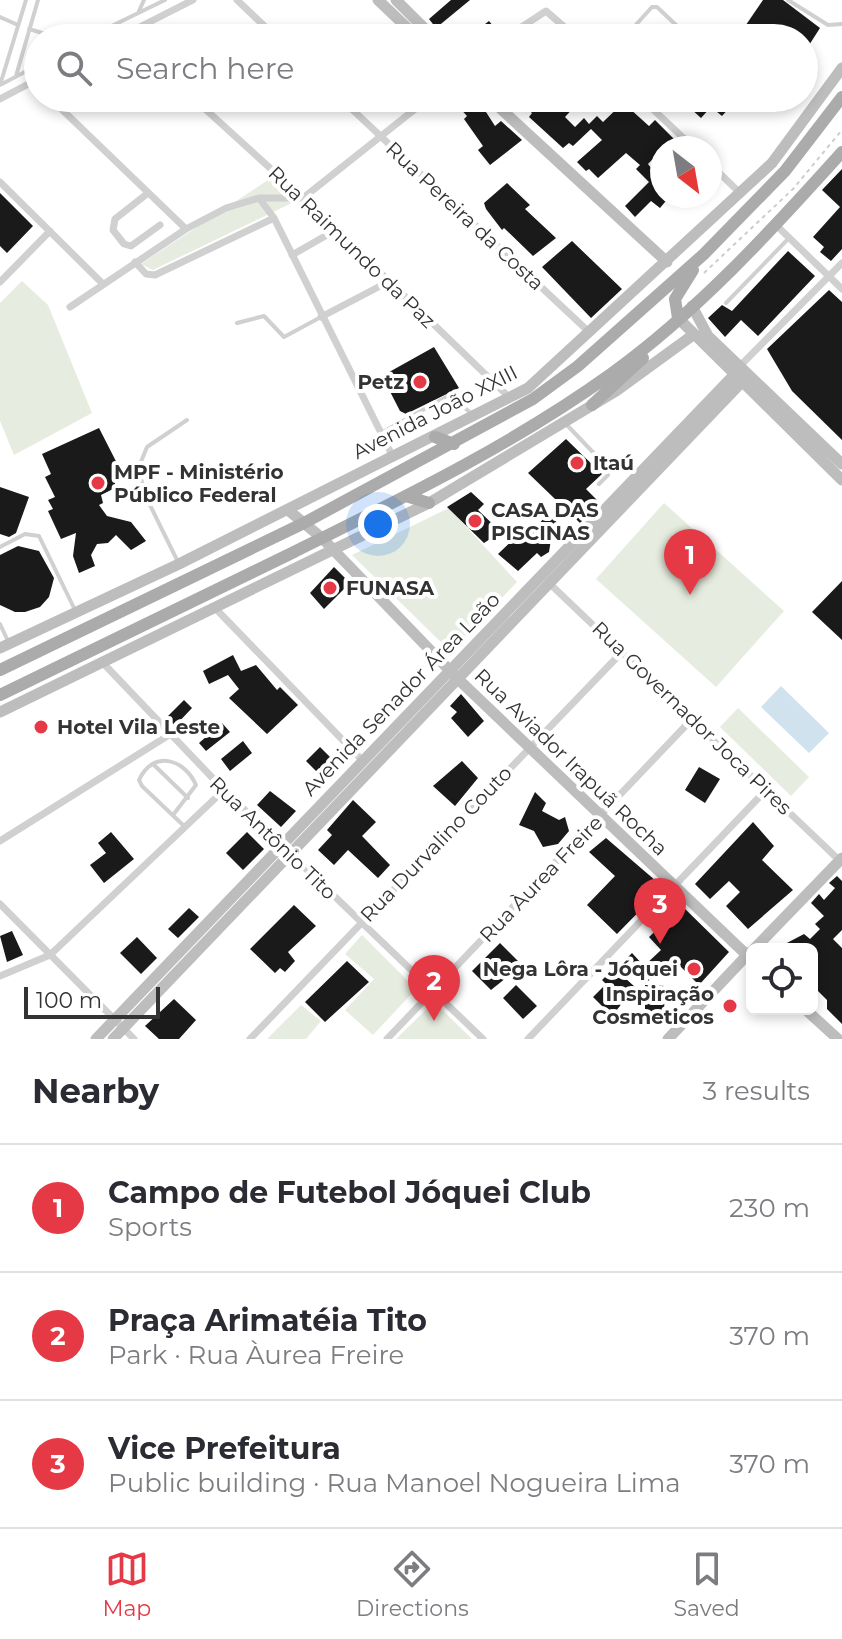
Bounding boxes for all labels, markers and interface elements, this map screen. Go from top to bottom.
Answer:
search box [24,24,818,112]
icon: search [52,46,96,90]
text: Search here [116,50,294,87]
north arrow [650,136,722,208]
street label: Rua Pereira da Costa [381,137,549,295]
street label: Rua Raimundo da Paz [264,161,440,333]
street label: Avenida João XXIII [349,360,521,464]
place label: Petz [357,370,404,394]
marker: Petz [411,373,429,391]
place label: Itaú [593,451,634,475]
marker: Itaú [568,454,586,472]
place label: MPF - Ministério Público Federal [114,460,284,507]
marker: MPF - Ministério Público Federal [89,474,107,492]
place label: CASA DAS PISCINAS [491,498,599,545]
your location [358,504,398,544]
marker: CASA DAS PISCINAS [466,512,484,530]
pin: 1 [664,529,716,595]
place label: FUNASA [346,576,435,600]
marker: FUNASA [321,579,339,597]
street label: Avenida Senador Área Leão [297,587,505,801]
street label: Rua Governador Joca Pires [587,616,797,820]
street label: Rua Aviador Irapuã Rocha [470,664,672,860]
place label: Hotel Vila Leste [57,715,220,739]
marker: Hotel Vila Leste [32,718,50,736]
street label: Rua Durvalino Couto [355,761,517,927]
street label: Rua Antônio Tito [205,771,341,905]
street label: Rua Àurea Freire [474,811,608,947]
pin: 3 [634,878,686,944]
map controls [746,943,818,1015]
button: locate [746,943,818,1015]
pin: 2 [408,955,460,1021]
place label: Nega Lôra - Jóquei [483,957,678,981]
marker: Nega Lôra - Jóquei [685,960,703,978]
place label: Inspiração Cosmeticos [592,982,714,1029]
scale bar [24,983,160,1019]
text: 100 m [36,987,102,1014]
marker: Inspiração Cosmeticos [721,997,739,1015]
text: Nearby [32,1070,159,1112]
text: 3 results [703,1075,810,1107]
text: Campo de Futebol Jóquei Club [108,1174,591,1211]
text: 1 [53,1192,63,1224]
text: 230 m [729,1192,810,1224]
text: Sports [108,1211,192,1243]
text: Praça Arimatéia Tito [108,1302,427,1339]
text: 2 [50,1320,66,1352]
text: 370 m [729,1320,810,1352]
text: Park · Rua Àurea Freire [108,1339,404,1371]
text: Vice Prefeitura [108,1430,341,1467]
text: 3 [50,1448,66,1480]
text: 370 m [729,1448,810,1480]
text: Public building · Rua Manoel Nogueira Lima [108,1467,681,1499]
tab: Map [102,1547,151,1622]
tab: Directions [356,1547,469,1622]
tab: Saved [674,1547,740,1622]

